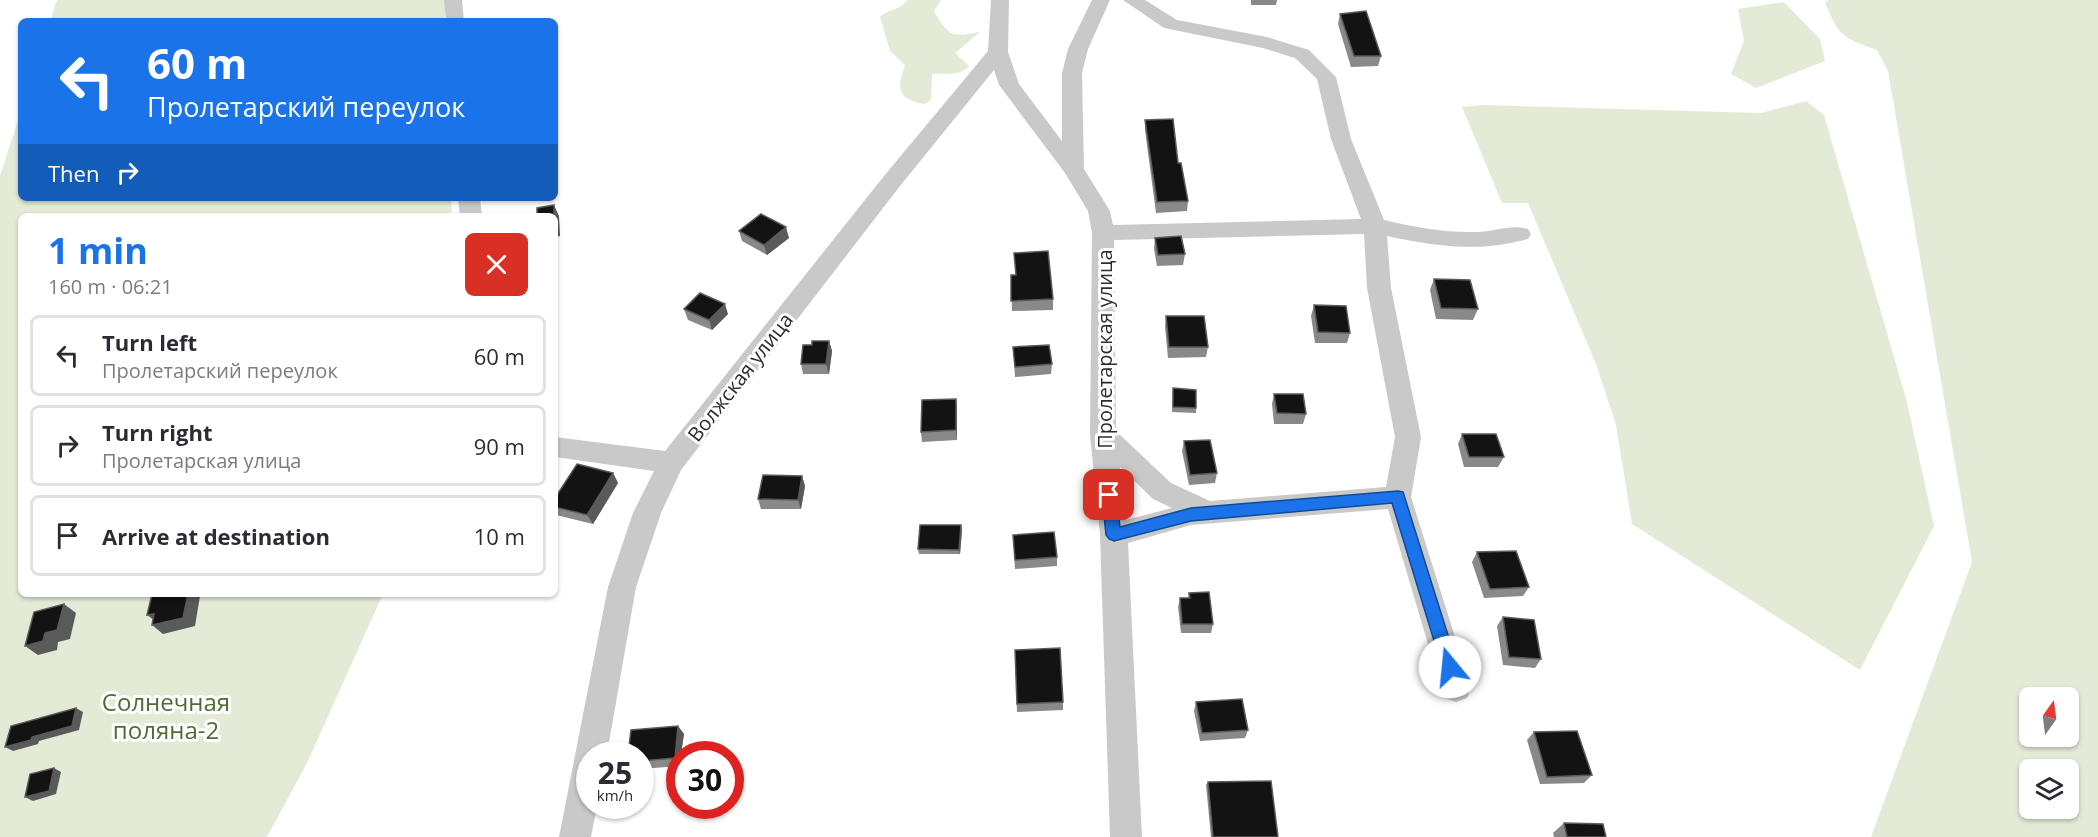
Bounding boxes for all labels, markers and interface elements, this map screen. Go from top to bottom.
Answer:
text: 60 m [147,34,247,91]
icon: left [48,42,126,120]
text: Пролетарский переулок [147,88,465,125]
icon: right [111,156,144,189]
text: Then [48,158,99,188]
text: 1 min [48,226,148,275]
button: close [465,233,528,296]
street label: Пролетарская улица [1091,249,1118,449]
text: 160 m · 06:21 [48,273,173,300]
street label: Волжская улица [681,307,799,447]
text: Turn left [102,327,197,357]
icon: left [51,339,84,372]
text: 60 m [474,341,525,371]
text: Пролетарский переулок [102,357,338,384]
text: Turn right [102,417,213,447]
icon: right [51,429,84,462]
text: 90 m [474,431,525,461]
text: Пролетарская улица [102,447,301,474]
pin [1083,469,1134,520]
icon: arrive [1092,478,1125,511]
icon: arrive [51,519,84,552]
text: Arrive at destination [102,521,330,551]
text: 10 m [474,521,525,551]
position arrow [1418,635,1482,699]
park label: Солнечная поляна-2 [102,685,230,746]
north arrow [2019,687,2079,747]
map controls [2019,687,2079,819]
speed limit sign: 30 [666,741,744,819]
text: 25 [598,752,632,793]
button: layers [2019,759,2079,819]
text: km/h [597,785,633,805]

